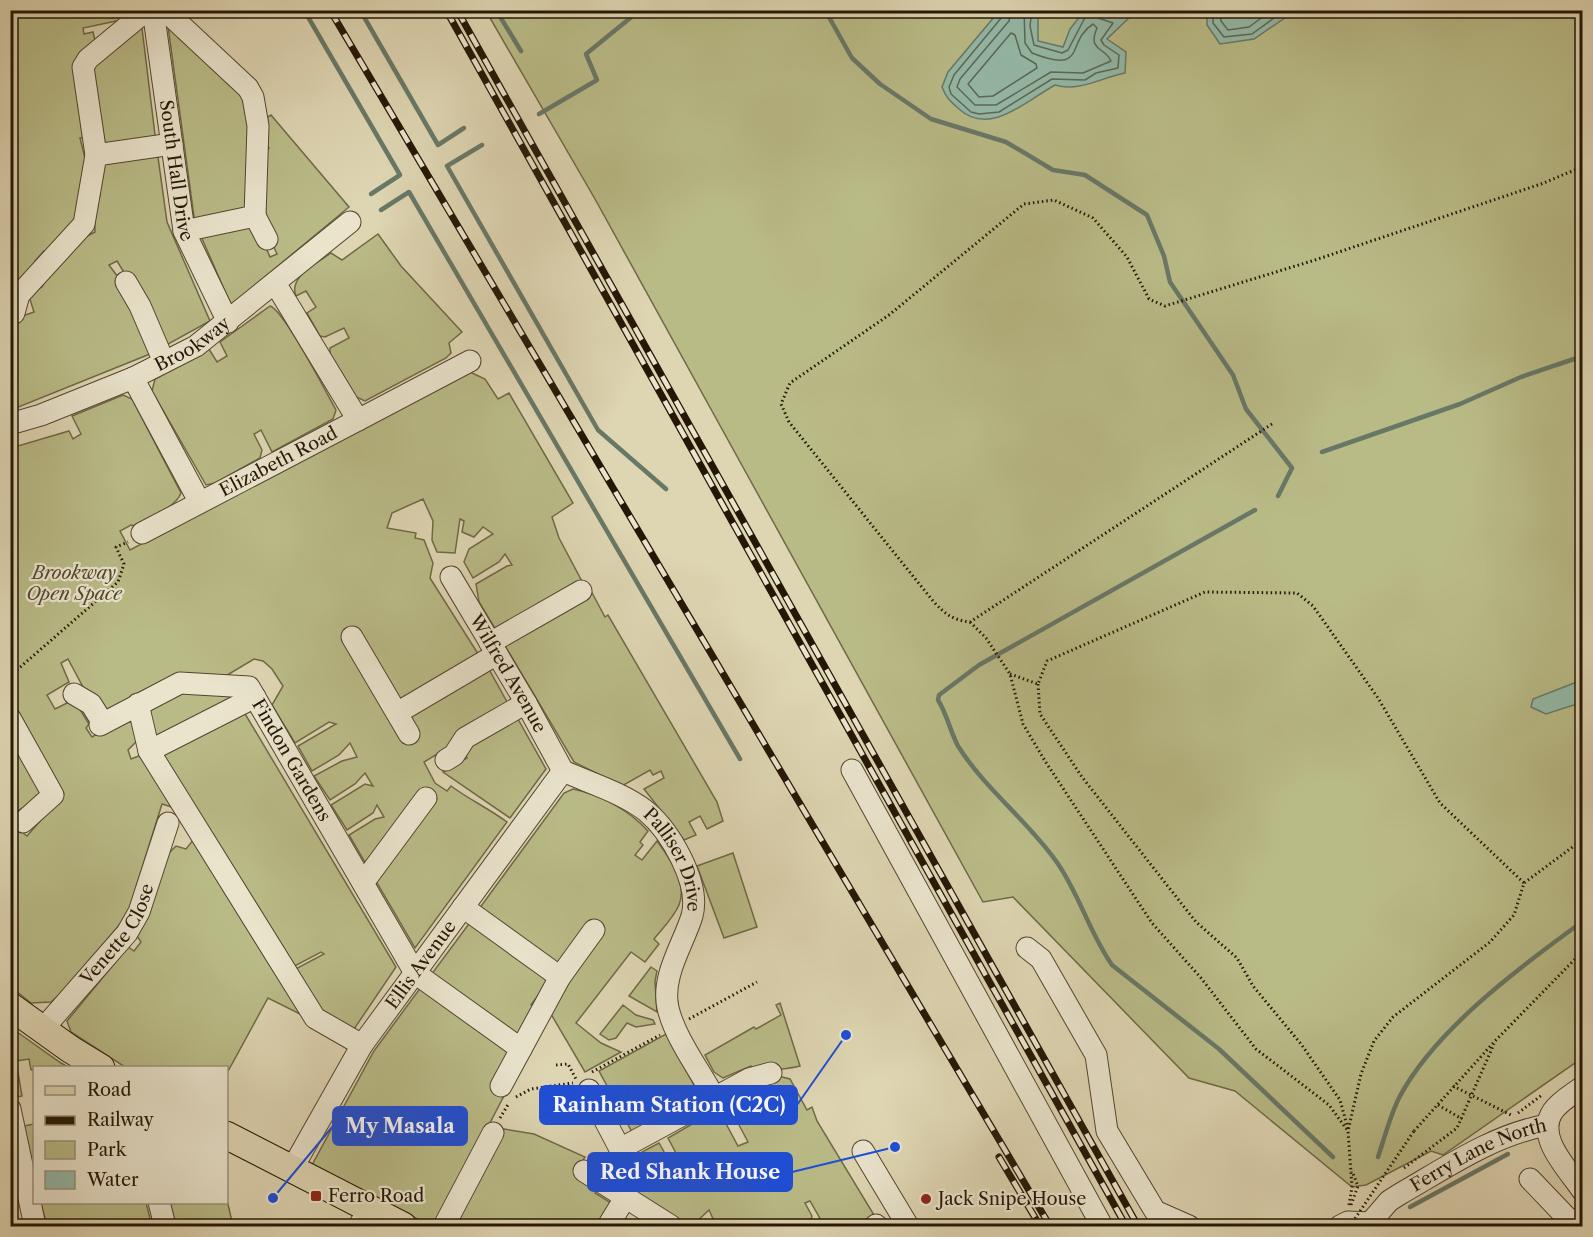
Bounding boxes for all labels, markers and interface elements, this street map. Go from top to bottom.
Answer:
street label: South Hall Drive [155,98,198,245]
street label: Brookway [151,311,235,376]
street label: Elizabeth Road [216,422,341,501]
park label: Brookway Open Space [26,562,123,605]
street label: Wilfred Avenue [464,609,551,736]
street label: Findon Gardens [247,695,336,825]
street label: Palliser Drive [639,803,705,912]
street label: Venette Close [75,881,159,990]
street label: Ellis Avenue [381,916,461,1013]
legend [33,1066,228,1204]
text: Road [87,1079,132,1101]
callout: Rainham Station (C2C) [540,1086,797,1124]
text: Rainham Station (C2C) [552,1093,786,1117]
callout: My Masala [333,1107,467,1145]
text: Railway [87,1109,155,1131]
text: My Masala [345,1114,455,1138]
street label: Ferry Lane North [1406,1114,1549,1196]
text: Park [87,1139,128,1161]
callout: Red Shank House [588,1153,792,1191]
text: Red Shank House [600,1160,780,1184]
text: Water [86,1169,139,1191]
place label: Ferro Road [328,1185,424,1207]
place label: Jack Snipe House [935,1188,1086,1210]
marker: Ferro Road [309,1189,323,1203]
marker: Jack Snipe House [919,1192,933,1206]

